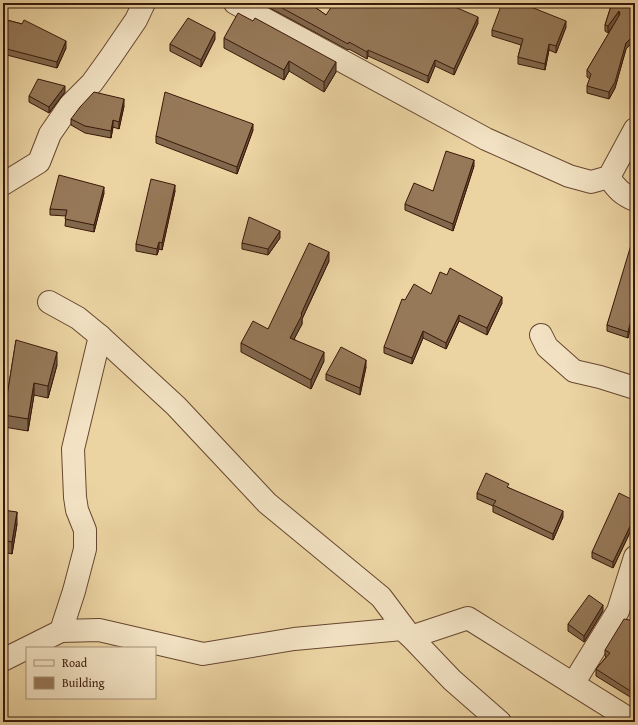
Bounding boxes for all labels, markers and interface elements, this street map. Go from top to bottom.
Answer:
legend [26,647,156,699]
text: Road [62,654,88,671]
text: Building [62,674,105,691]

